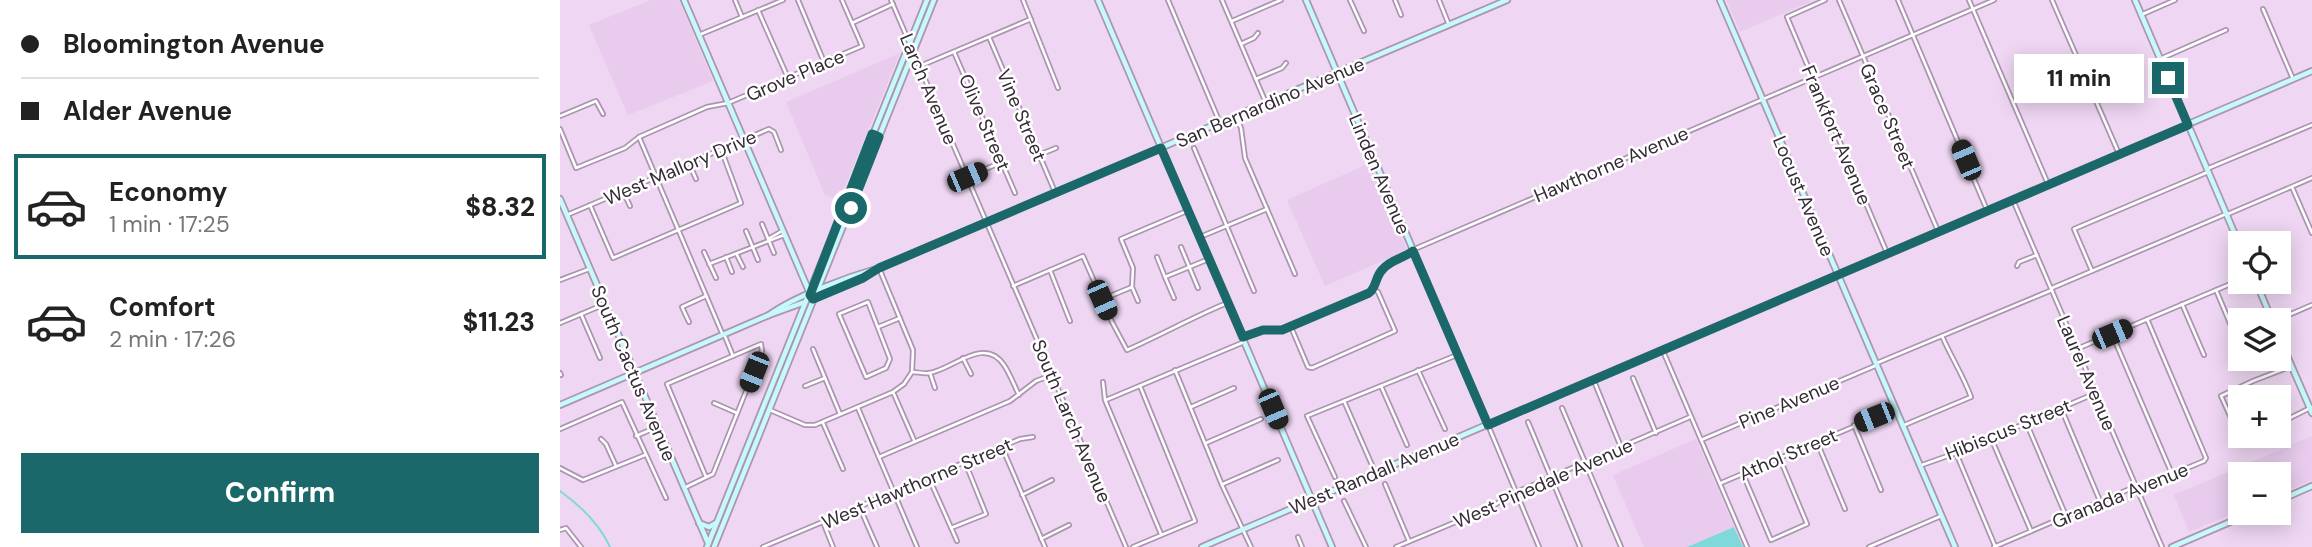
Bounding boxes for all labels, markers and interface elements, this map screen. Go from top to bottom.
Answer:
text: Bloomington Avenue [63,27,325,61]
street label: Larch Avenue [894,30,963,149]
street label: Grove Place [742,44,848,107]
street label: San Bernardino Avenue [1172,51,1368,154]
callout: 11 min [2014,54,2144,102]
street label: Grace Street [1854,60,1921,173]
street label: Frankfort Avenue [1796,62,1877,209]
route end [2152,62,2184,94]
text: 11 min [2047,63,2111,93]
street label: Vine Street [991,65,1052,165]
street label: Olive Street [953,70,1016,174]
text: Alder Avenue [63,94,232,128]
street label: Linden Avenue [1343,110,1416,238]
street label: Hawthorne Avenue [1530,121,1692,208]
street label: West Mallory Drive [600,124,760,211]
street label: Locust Avenue [1767,132,1840,260]
car [1949,137,1984,183]
car [944,159,991,195]
icon: car [25,175,88,238]
text: Economy [109,175,227,209]
text: $8.32 [465,190,535,224]
route start [835,192,867,224]
text: 1 min · 17:25 [109,209,230,239]
map controls [2228,231,2291,525]
button: locate [2228,231,2291,294]
car [1084,277,1121,323]
street label: South Cactus Avenue [585,281,682,465]
icon: car [25,290,88,353]
text: Comfort [109,290,215,324]
text: $11.23 [463,305,535,339]
button: layers [2228,308,2291,371]
street label: Laurel Avenue [2051,312,2122,434]
car [2089,316,2136,352]
text: 2 min · 17:26 [109,324,236,354]
street label: South Larch Avenue [1026,336,1117,507]
car [737,349,772,395]
street label: Pine Avenue [1735,370,1843,435]
button: + [2228,385,2291,448]
car [1256,386,1291,432]
street label: Hibiscus Street [1942,393,2075,466]
car [1851,399,1898,435]
street label: Athol Street [1735,423,1841,486]
street label: West Randall Avenue [1285,426,1463,521]
street label: West Hawthorne Street [818,432,1016,535]
street label: West Pinedale Avenue [1449,433,1637,534]
button: Confirm [21,453,539,533]
street label: Granada Avenue [2048,457,2192,534]
button: − [2228,462,2291,525]

